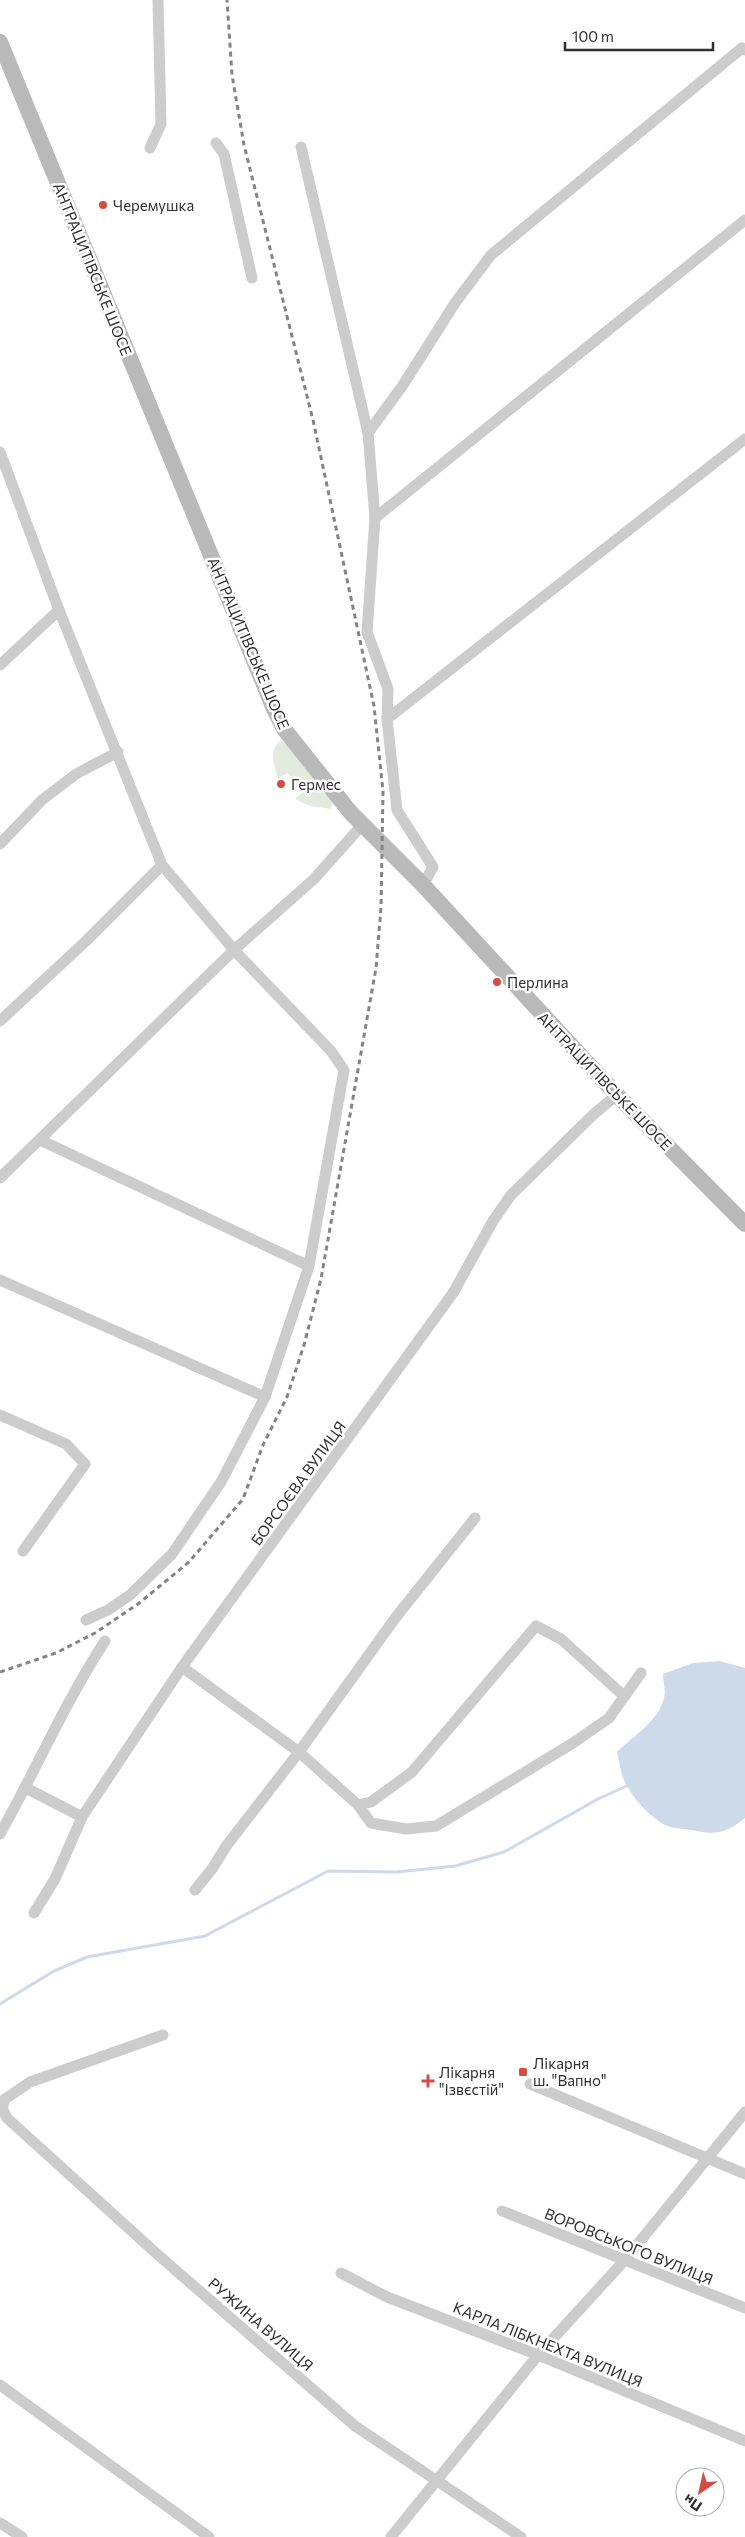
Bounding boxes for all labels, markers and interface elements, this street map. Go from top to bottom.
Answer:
scale bar [565,20,712,52]
text: 100 m [572,27,614,45]
street label: АНТРАЦИТІВСЬКЕ ШОСЕ [50,180,136,358]
place label: Черемушка [113,196,194,214]
marker: Черемушка [97,199,109,211]
street label: АНТРАЦИТІВСЬКЕ ШОСЕ [205,554,293,732]
place label: Гермес [291,775,341,793]
marker: Гермес [275,778,287,790]
place label: Перлина [507,973,568,991]
marker: Перлина [491,976,503,988]
street label: АНТРАЦИТІВСЬКЕ ШОСЕ [534,1008,676,1154]
street label: БОРСОЄВА ВУЛИЦЯ [247,1417,349,1549]
place label: Лікарня ш. "Вапно" [533,2054,607,2089]
place label: Лікарня "Ізвєстій" [439,2063,504,2098]
marker: Лікарня ш. "Вапно" [517,2066,529,2078]
marker: Лікарня "Ізвєстій" [421,2074,435,2088]
street label: ВОРОВСЬКОГО ВУЛИЦЯ [542,2204,716,2288]
street label: РУЖИНА ВУЛИЦЯ [205,2274,317,2374]
street label: КАРЛА ЛІБКНЕХТА ВУЛИЦЯ [451,2298,645,2390]
north arrow [675,2467,725,2517]
text: Пн [680,2491,705,2515]

